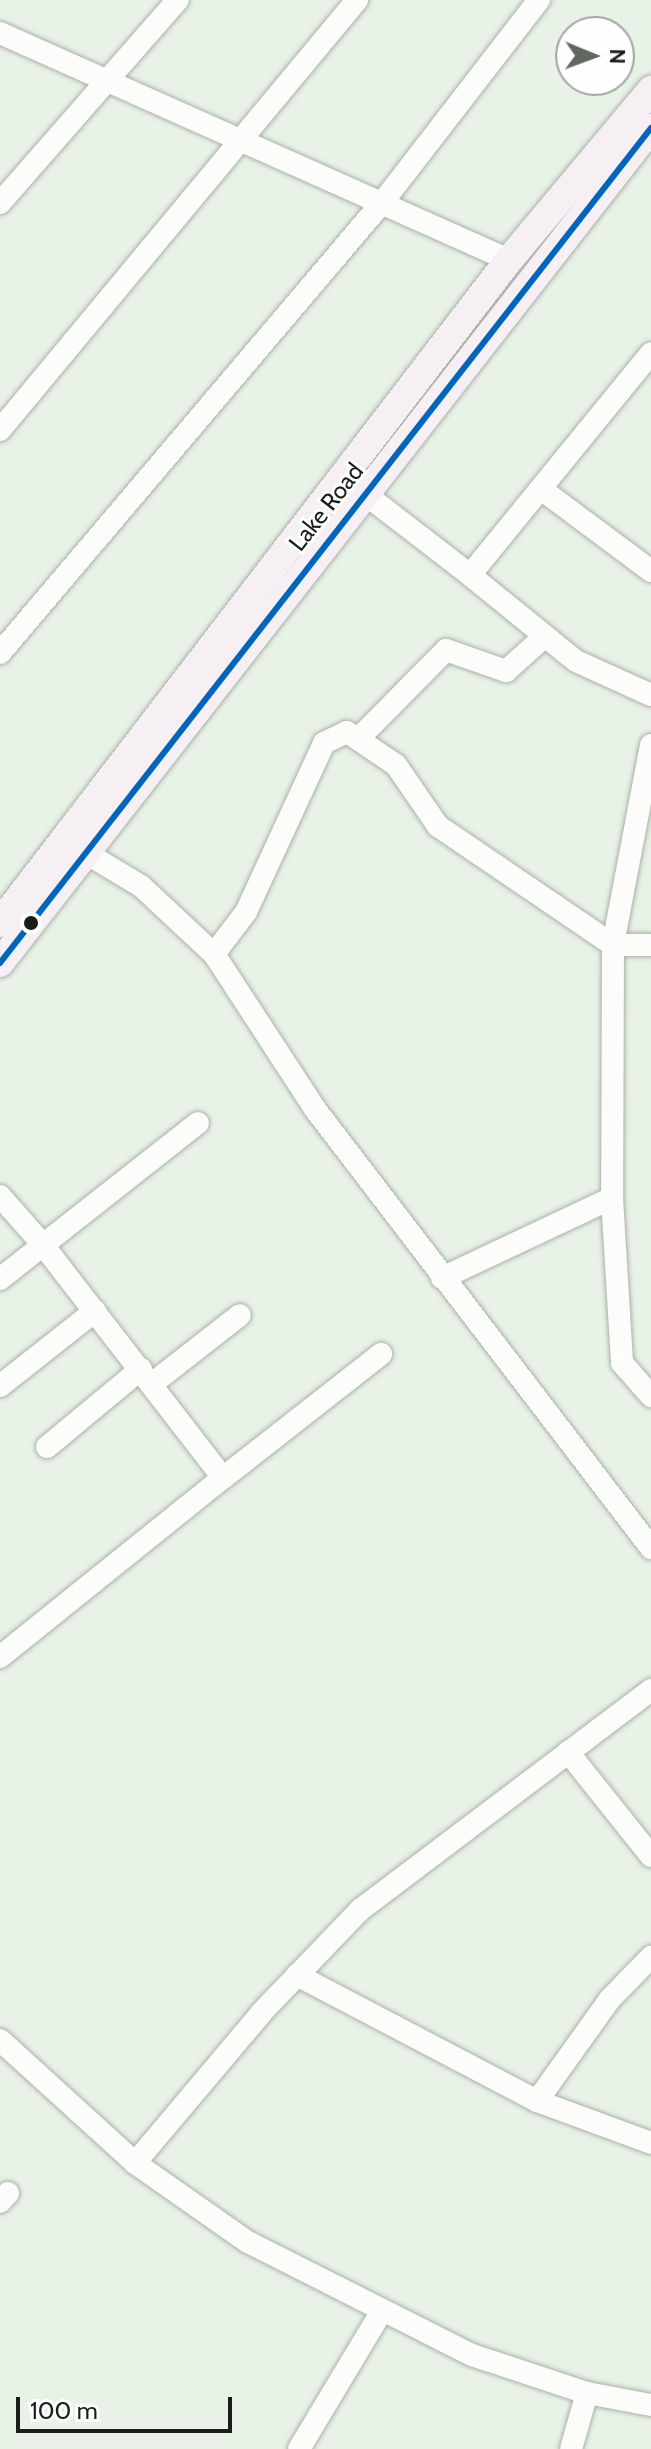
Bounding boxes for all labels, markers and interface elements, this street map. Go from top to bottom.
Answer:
north arrow [555,16,635,96]
text: N [604,48,631,64]
street label: Lake Road [283,457,369,557]
unlabelled marker [23,915,39,931]
scale bar [20,2381,236,2431]
text: 100 m [30,2396,98,2425]

